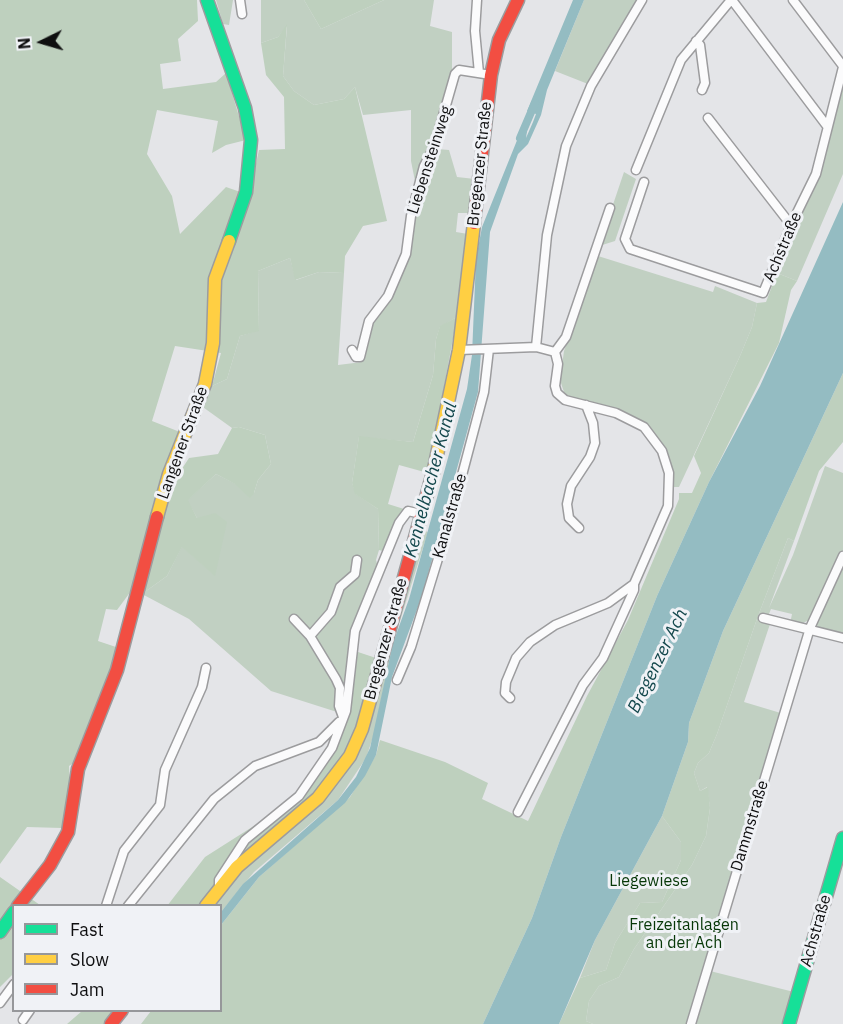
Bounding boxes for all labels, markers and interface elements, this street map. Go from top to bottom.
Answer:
north arrow [12,12,72,72]
text: N [14,37,35,50]
street label: Bregenzer Straße [464,101,496,227]
street label: Liebensteinweg [404,104,456,216]
street label: Achstraße [760,209,806,285]
street label: Langener Straße [154,384,212,502]
water label: Kennelbacher Kanal [400,400,462,560]
street label: Kanalstraße [429,471,471,561]
street label: Bregenzer Straße [361,576,411,702]
water label: Bregenzer Ach [623,605,693,717]
street label: Dammstraße [727,778,773,874]
park label: Liegewiese [609,871,689,891]
street label: Achstraße [797,893,835,969]
legend [12,904,222,1012]
park label: Freizeitanlagen an der Ach [629,915,739,953]
text: Fast [70,918,104,941]
text: Slow [70,948,109,971]
text: Jam [70,978,105,1001]

